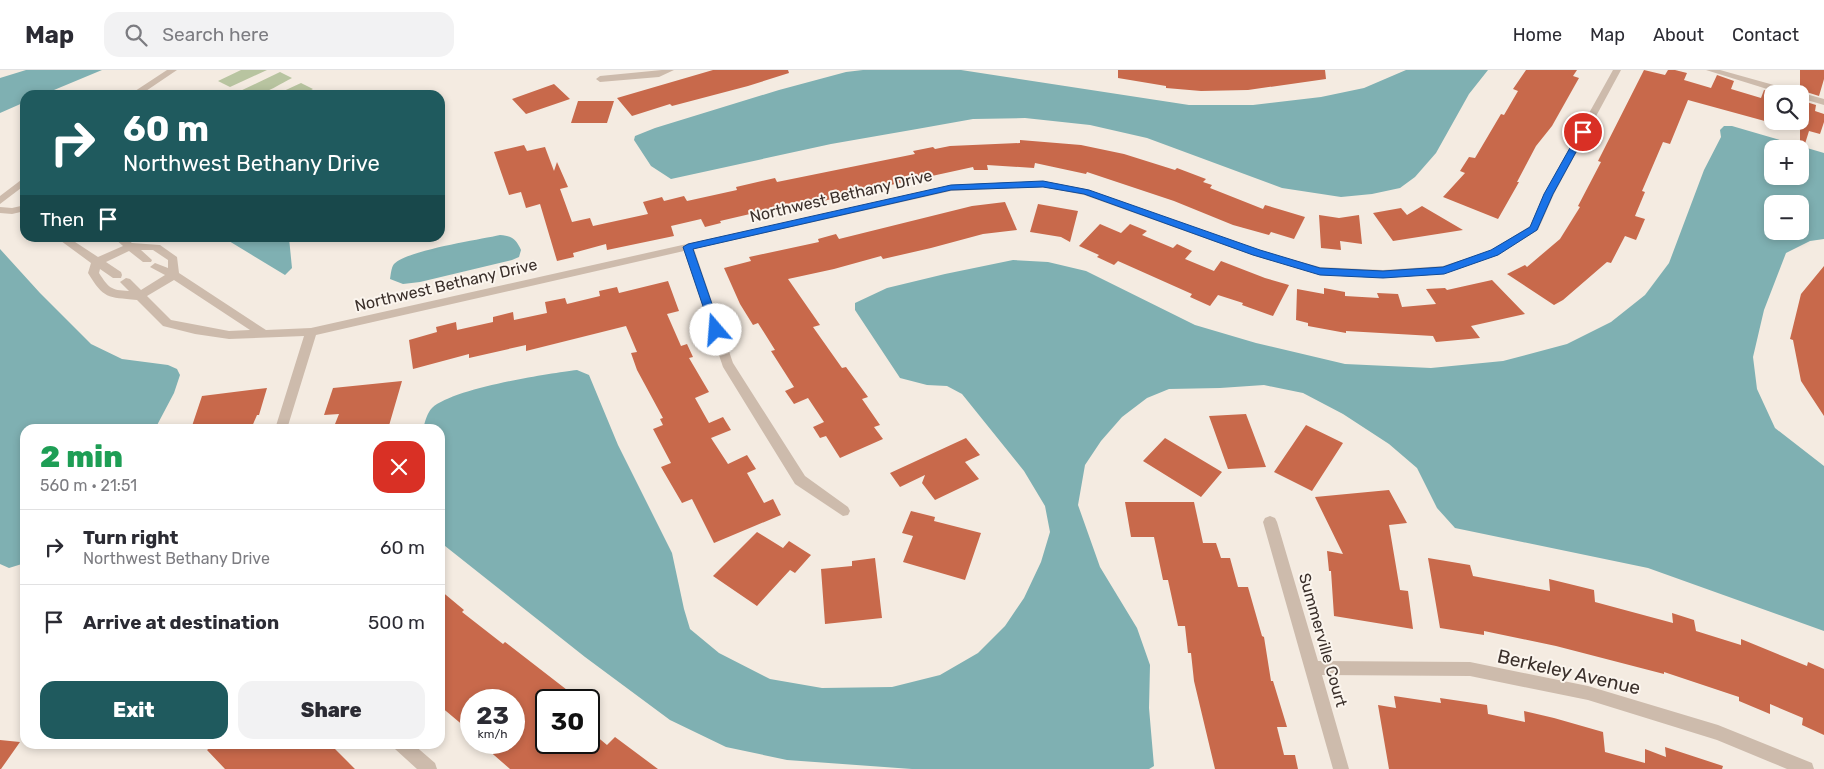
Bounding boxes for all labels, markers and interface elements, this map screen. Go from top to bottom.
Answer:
search box [104,12,454,57]
text: Map [25,21,74,49]
icon: search [122,21,150,49]
text: Search here [162,23,269,46]
text: Home [1513,24,1562,46]
text: Map [1590,24,1625,46]
text: About [1653,24,1704,46]
text: Contact [1732,24,1799,46]
map controls [1764,85,1809,240]
button: search [1764,85,1809,130]
text: 60 m [123,108,209,150]
icon: right [40,110,105,175]
pin [1562,111,1604,153]
icon: arrive [1569,118,1597,146]
button: + [1764,140,1809,185]
text: Northwest Bethany Drive [123,150,380,177]
street label: Northwest Bethany Drive [748,166,934,226]
button: − [1764,195,1809,240]
icon: arrive [94,205,122,233]
text: Then [40,208,84,231]
street label: Northwest Bethany Drive [353,255,539,315]
position arrow [689,303,741,355]
text: 2 min [40,439,123,475]
button: close [373,441,425,493]
text: 560 m · 21:51 [40,476,137,495]
text: Turn right [83,526,178,549]
icon: right [40,533,68,561]
text: 60 m [380,536,425,559]
text: Northwest Bethany Drive [83,549,270,568]
street label: Summerville Court [1295,571,1351,709]
icon: arrive [40,608,68,636]
text: Arrive at destination [83,611,279,634]
text: 500 m [368,611,425,634]
street label: Berkeley Avenue [1495,644,1643,700]
button: Exit [40,681,228,739]
button: Share [238,681,425,739]
speed limit sign: 30 [535,689,600,754]
text: 23 [476,701,509,730]
text: km/h [478,727,507,741]

